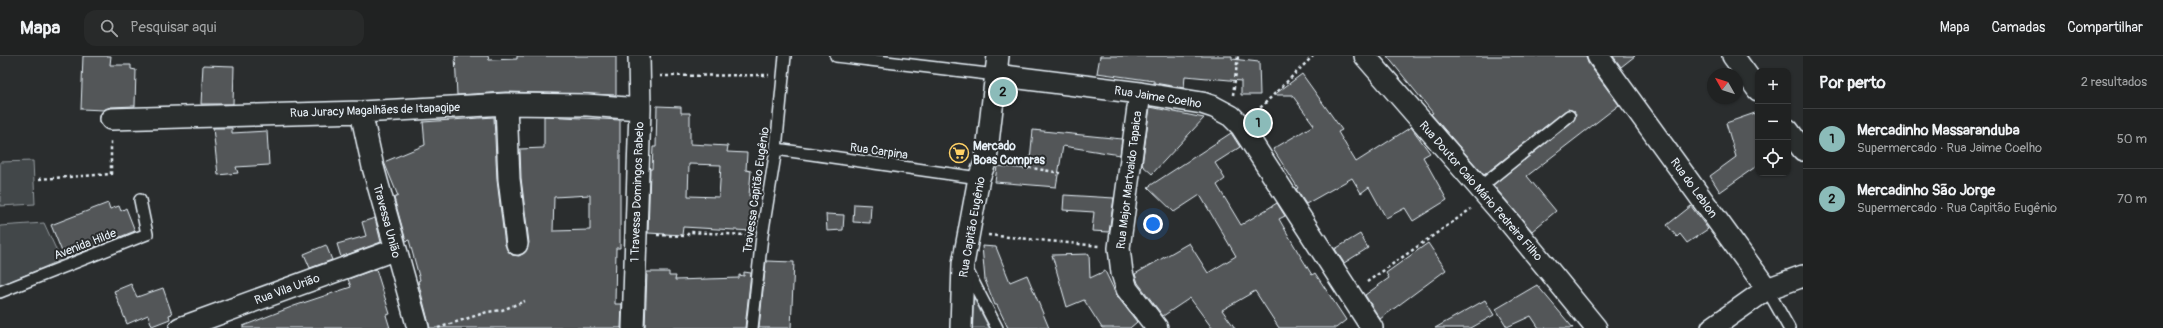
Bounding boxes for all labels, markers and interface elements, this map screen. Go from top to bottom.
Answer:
search box [84,10,364,46]
text: Mapa [20,16,60,40]
icon: search [98,17,120,39]
text: Pesquisar aqui [130,18,216,37]
text: Mapa [1940,19,1969,36]
text: Camadas [1991,19,2045,36]
text: Compartilhar [2067,19,2143,36]
north arrow [1707,68,1743,104]
map controls [1755,68,1791,176]
button: + [1755,68,1791,104]
text: Por perto [1819,72,1886,93]
text: 2 resultados [2081,74,2147,90]
pin: 2 [990,77,1016,107]
street label: Rua Jaime Coelho [1113,83,1203,112]
street label: Rua Juracy Magalhães de Itapagipe [290,100,460,121]
button: − [1755,104,1791,140]
pin: 1 [1245,108,1271,138]
street label: Rua Major Martvaido Tapaica [1114,110,1145,250]
street label: Rua Doutor Caio Mário Pedreira Filho [1416,118,1546,265]
street label: 1 Travessa Domingos Rabelo [628,121,647,263]
text: Mercadinho Massaranduba [1857,121,2020,140]
street label: Travessa Capitão Eugênio [740,125,773,254]
text: 1 [1829,131,1835,147]
text: 50 m [2117,131,2147,147]
place label: Mercado Boas Compras [973,139,1045,168]
street label: Rua Carpina [849,140,909,163]
button: locate [1755,140,1791,176]
text: Supermercado · Rua Jaime Coelho [1857,140,2042,156]
supermarket icon: Mercado Boas Compras [948,142,970,164]
street label: Rua do Leblon [1667,155,1720,221]
street label: Rua Capitão Eugênio [956,175,989,279]
text: Mercadinho São Jorge [1857,181,1995,200]
street label: Travessa União [369,183,404,260]
text: 2 [1828,191,1836,207]
text: 70 m [2117,191,2147,207]
text: Supermercado · Rua Capitão Eugênio [1857,200,2057,216]
your location [1143,214,1163,234]
street label: Avenida Hilde [52,226,119,263]
street label: Rua Vila Urião [252,271,322,308]

